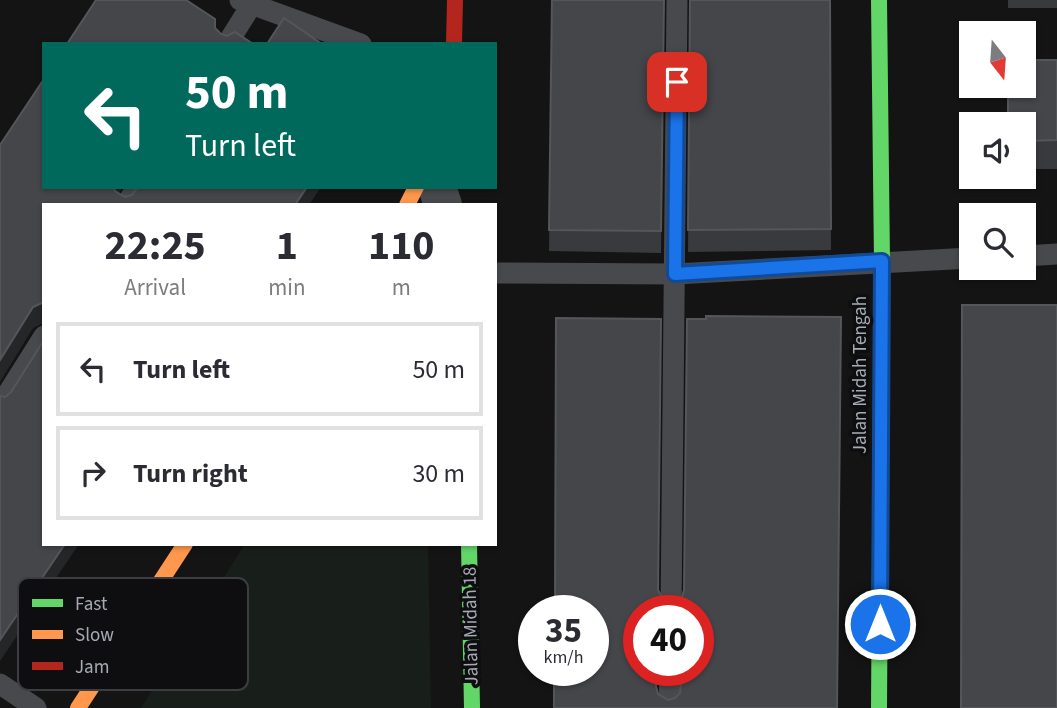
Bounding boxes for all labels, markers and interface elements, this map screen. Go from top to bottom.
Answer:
north arrow [959,21,1036,98]
map controls [959,21,1036,280]
pin [647,52,707,112]
text: 50 m [185,58,289,128]
icon: arrive [658,63,696,101]
icon: left [70,70,161,161]
button: sound [959,112,1036,189]
text: Turn left [185,123,296,169]
button: search [959,203,1036,280]
text: 22:25 [104,216,206,276]
text: 1 [276,216,298,276]
text: 110 [368,216,435,276]
text: Arrival [124,271,186,304]
text: min [268,271,306,304]
text: m [392,271,411,304]
street label: Jalan Midah Tengah [847,296,874,454]
icon: left [74,350,112,388]
text: Turn left [133,351,230,388]
text: 50 m [412,351,465,388]
icon: right [74,454,112,492]
text: Turn right [133,455,248,492]
text: 30 m [412,455,465,492]
street label: Jalan Midah 18 [456,566,486,686]
legend [18,578,248,690]
position arrow [843,587,917,661]
text: Fast [75,591,108,618]
speed limit sign: 40 [623,595,714,686]
text: 35 [545,606,582,656]
text: Slow [75,622,114,649]
text: km/h [544,645,583,670]
text: Jam [75,654,109,681]

